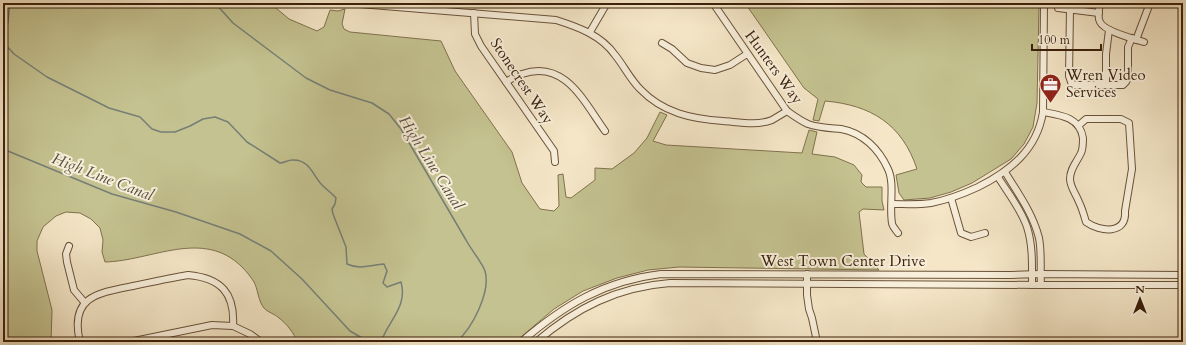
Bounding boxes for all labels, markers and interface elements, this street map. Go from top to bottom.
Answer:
street label: Hunters Way [741,26,808,108]
scale bar [1032,26,1101,52]
text: 100 m [1038,32,1071,48]
street label: Stonecrest Way [486,34,558,128]
place label: Wren Video Services [1065,65,1146,102]
office icon: Wren Video Services [1037,71,1063,104]
water label: High Line Canal [393,111,469,214]
water label: High Line Canal [49,147,157,207]
street label: West Town Center Drive [760,251,926,271]
north arrow [1120,279,1160,319]
text: N [1135,282,1145,297]

